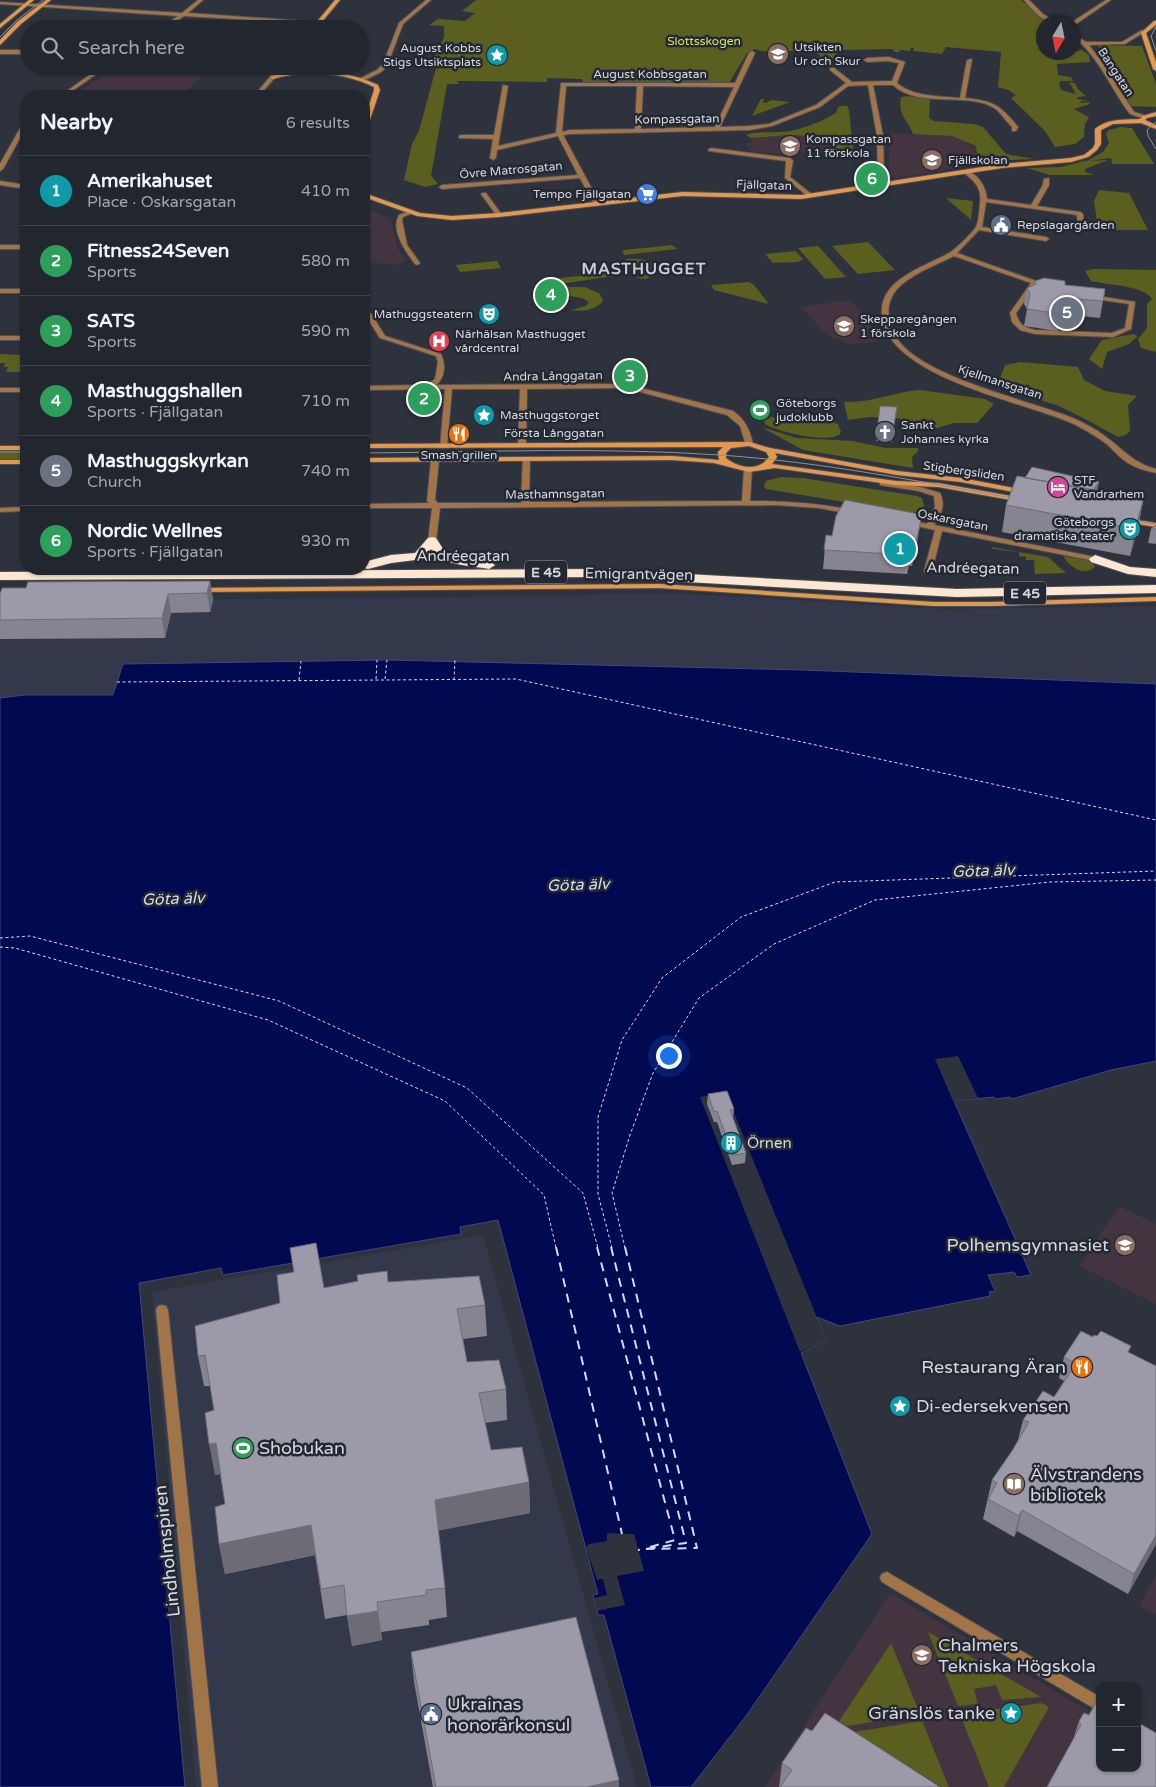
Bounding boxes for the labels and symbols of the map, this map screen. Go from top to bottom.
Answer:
north arrow [1036,15,1081,60]
park label: Slottsskogen [667,34,741,48]
place label: Utsikten Ur och Skur [794,40,861,68]
place label: August Kobbs Stigs Utsiktsplats [383,41,481,69]
school or university icon: Utsikten Ur och Skur [766,42,790,66]
place icon: August Kobbs Stigs Utsiktsplats [485,43,509,67]
street label: Bangatan [1095,45,1137,99]
street label: August Kobbsgatan [593,67,707,81]
street label: Kompassgatan [634,111,720,127]
place label: Kompassgatan 11 förskola [806,132,891,160]
school or university icon: Kompassgatan 11 förskola [778,134,802,158]
school or university icon: Fjällskolan [920,148,944,172]
place label: Fjällskolan [948,153,1007,167]
street label: Övre Matrosgatan [459,159,563,181]
pin: 6 [856,160,888,198]
street label: Fjällgatan [736,177,792,193]
supermarket icon: Tempo Fjällgatan [635,182,659,206]
place label: Tempo Fjällgatan [533,187,631,201]
public building icon: Repslagargården [989,213,1013,237]
place label: Repslagargården [1017,218,1115,232]
district label: MASTHUGGET [582,259,706,279]
pin: 4 [535,276,567,314]
pin: 5 [1051,294,1083,332]
theatre icon: Mathuggsteatern [477,302,501,326]
place label: Mathuggsteatern [374,307,473,321]
place label: Skepparegången 1 förskola [860,312,957,340]
school or university icon: Skepparegången 1 förskola [832,314,856,338]
place label: Närhälsan Masthugget vårdcentral [455,327,586,355]
hospital icon: Närhälsan Masthugget vårdcentral [427,329,451,353]
pin: 3 [614,357,646,395]
street label: Kjellmansgatan [956,362,1044,402]
street label: Andra Långgatan [503,368,603,384]
pin: 2 [408,380,440,418]
place label: Göteborgs judoklubb [775,396,836,424]
sports icon: Göteborgs judoklubb [748,398,772,422]
place icon: Masthuggstorget [472,403,496,427]
place label: Masthuggstorget [500,408,600,422]
place label: Sankt Johannes kyrka [901,418,989,446]
church icon: Sankt Johannes kyrka [873,420,897,444]
restaurant icon: Smash grillen [447,422,471,446]
street label: Första Långgatan [504,426,604,440]
place label: Smash grillen [421,448,497,462]
street label: Stigbergsliden [922,458,1006,484]
place label: STF Vandrarhem [1074,473,1144,501]
hotel icon: STF Vandrarhem [1046,475,1070,499]
street label: Masthamnsgatan [505,486,605,502]
street label: Oskarsgatan [916,506,990,534]
place label: Göteborgs dramatiska teater [1014,515,1114,543]
theatre icon: Göteborgs dramatiska teater [1118,517,1142,541]
pin: 1 [884,530,916,568]
street label: Andréegatan [416,547,510,565]
street label: Andréegatan [926,558,1020,578]
road number: E 45 [525,560,567,584]
street label: Emigrantvägen [585,564,693,584]
road number: E 45 [1004,582,1046,604]
water label: Göta älv [951,860,1017,882]
water label: Göta älv [546,874,612,896]
water label: Göta älv [141,888,207,910]
your location [656,1043,682,1069]
building icon: Örnen [719,1131,743,1155]
place label: Örnen [747,1134,792,1152]
school or university icon: Polhemsgymnasiet [1113,1233,1137,1257]
place label: Polhemsgymnasiet [947,1234,1109,1256]
restaurant icon: Restaurang Äran [1070,1355,1094,1379]
place label: Restaurang Äran [921,1356,1066,1378]
place icon: Di-edersekvensen [888,1394,912,1418]
place label: Di-edersekvensen [916,1395,1069,1417]
sports icon: Shobukan [231,1436,255,1460]
place label: Shobukan [259,1437,345,1459]
place label: Älvstrandens bibliotek [1030,1463,1142,1506]
library icon: Älvstrandens bibliotek [1002,1472,1026,1496]
street label: Lindholmspiren [149,1484,185,1618]
place label: Chalmers Tekniska Högskola [938,1634,1096,1677]
school or university icon: Chalmers Tekniska Högskola [910,1643,934,1667]
place label: Ukrainas honorärkonsul [447,1693,570,1736]
place icon: Gränslös tanke [999,1701,1023,1725]
public building icon: Ukrainas honorärkonsul [419,1702,443,1726]
place label: Gränslös tanke [868,1702,995,1724]

